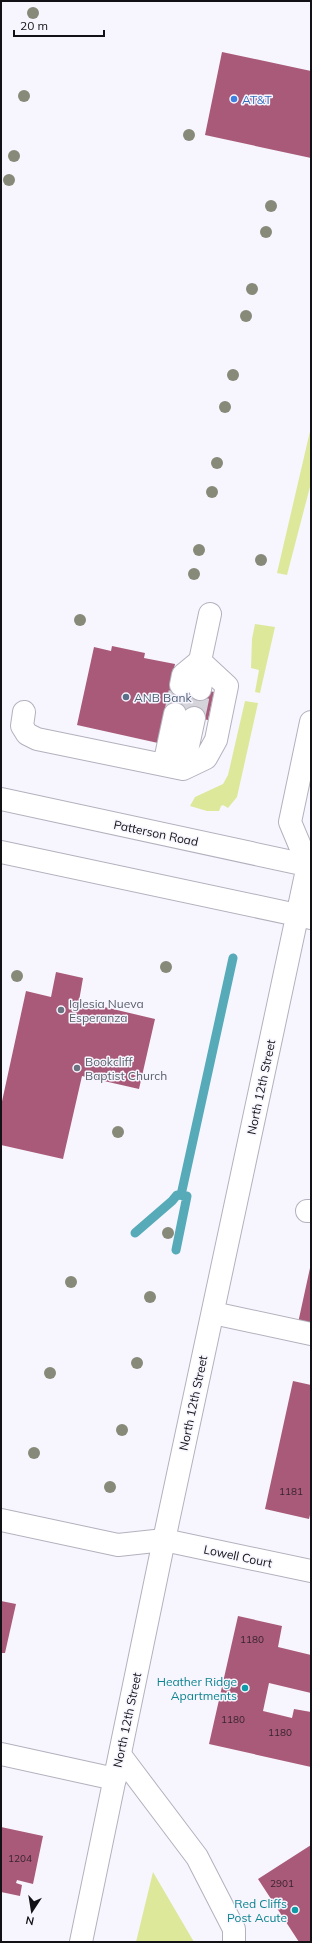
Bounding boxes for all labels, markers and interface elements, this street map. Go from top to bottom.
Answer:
scale bar [14,12,104,38]
text: 20 m [20,18,48,33]
place label: AT&T [242,92,273,107]
marker: AT&T [229,94,239,104]
place label: ANB Bank [134,690,192,705]
marker: ANB Bank [121,692,131,702]
street label: Patterson Road [112,817,200,849]
place label: Iglesia Nueva Esperanza [69,996,144,1025]
marker: Iglesia Nueva Esperanza [56,1005,66,1015]
street label: North 12th Street [244,1038,278,1136]
place label: Bookcliff Baptist Church [85,1054,167,1083]
marker: Bookcliff Baptist Church [72,1063,82,1073]
street label: North 12th Street [176,1354,210,1452]
house number: 1181 [279,1485,303,1498]
street label: Lowell Court [202,1541,274,1571]
house number: 1180 [240,1633,264,1646]
street label: North 12th Street [110,1671,144,1769]
place label: Heather Ridge Apartments [157,1674,237,1703]
marker: Heather Ridge Apartments [240,1683,250,1693]
house number: 1180 [221,1713,245,1726]
house number: 1180 [268,1726,292,1739]
house number: 1204 [8,1852,32,1865]
house number: 2901 [270,1877,294,1890]
north arrow [12,1891,52,1931]
place label: Red Cliffs Post Acute [227,1896,287,1925]
marker: Red Cliffs Post Acute [290,1905,300,1915]
text: N [24,1913,35,1928]

